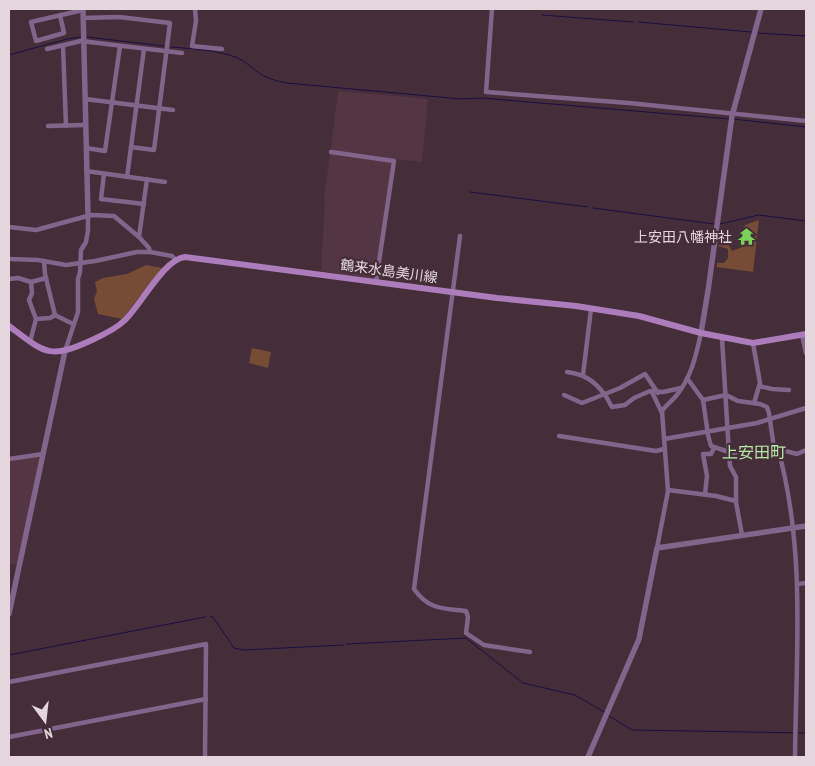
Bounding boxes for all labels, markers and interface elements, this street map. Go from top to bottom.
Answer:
temple icon: 上安田八幡神社 [736,227,756,247]
place label: 上安田八幡神社 [634,228,732,246]
street label: 鶴来水島美川線 [339,255,439,287]
district label: 上安田町 [722,442,786,462]
north arrow [20,696,70,746]
text: N [42,724,54,743]

